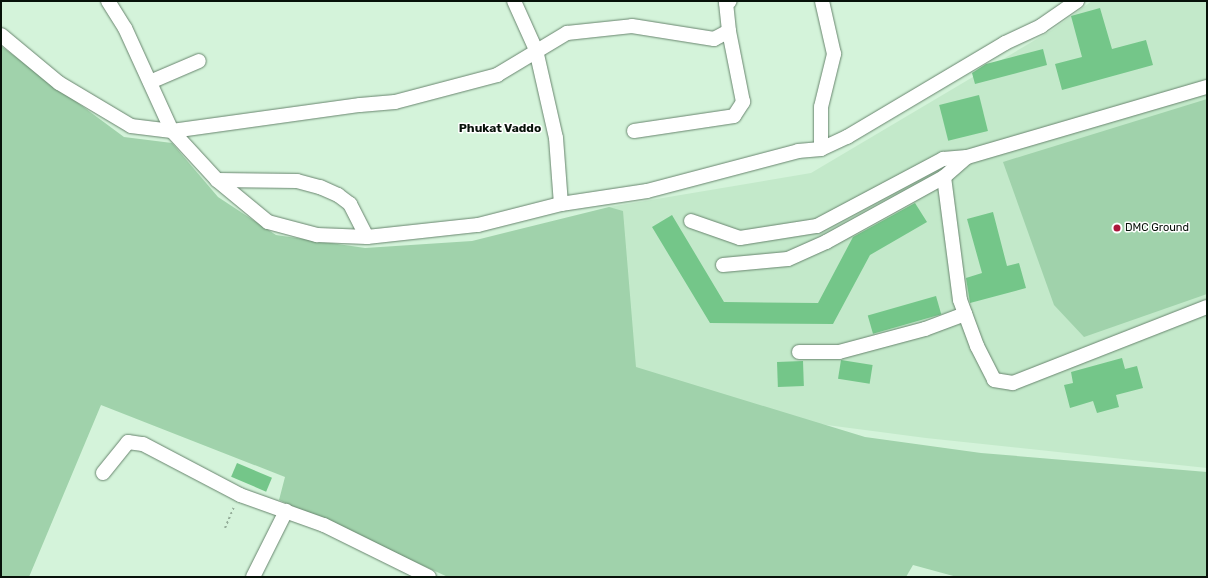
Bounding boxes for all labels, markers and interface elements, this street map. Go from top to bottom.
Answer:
district label: Phukat Vaddo [459,122,541,136]
place label: DMC Ground [1125,221,1189,235]
marker: DMC Ground [1112,223,1122,233]

